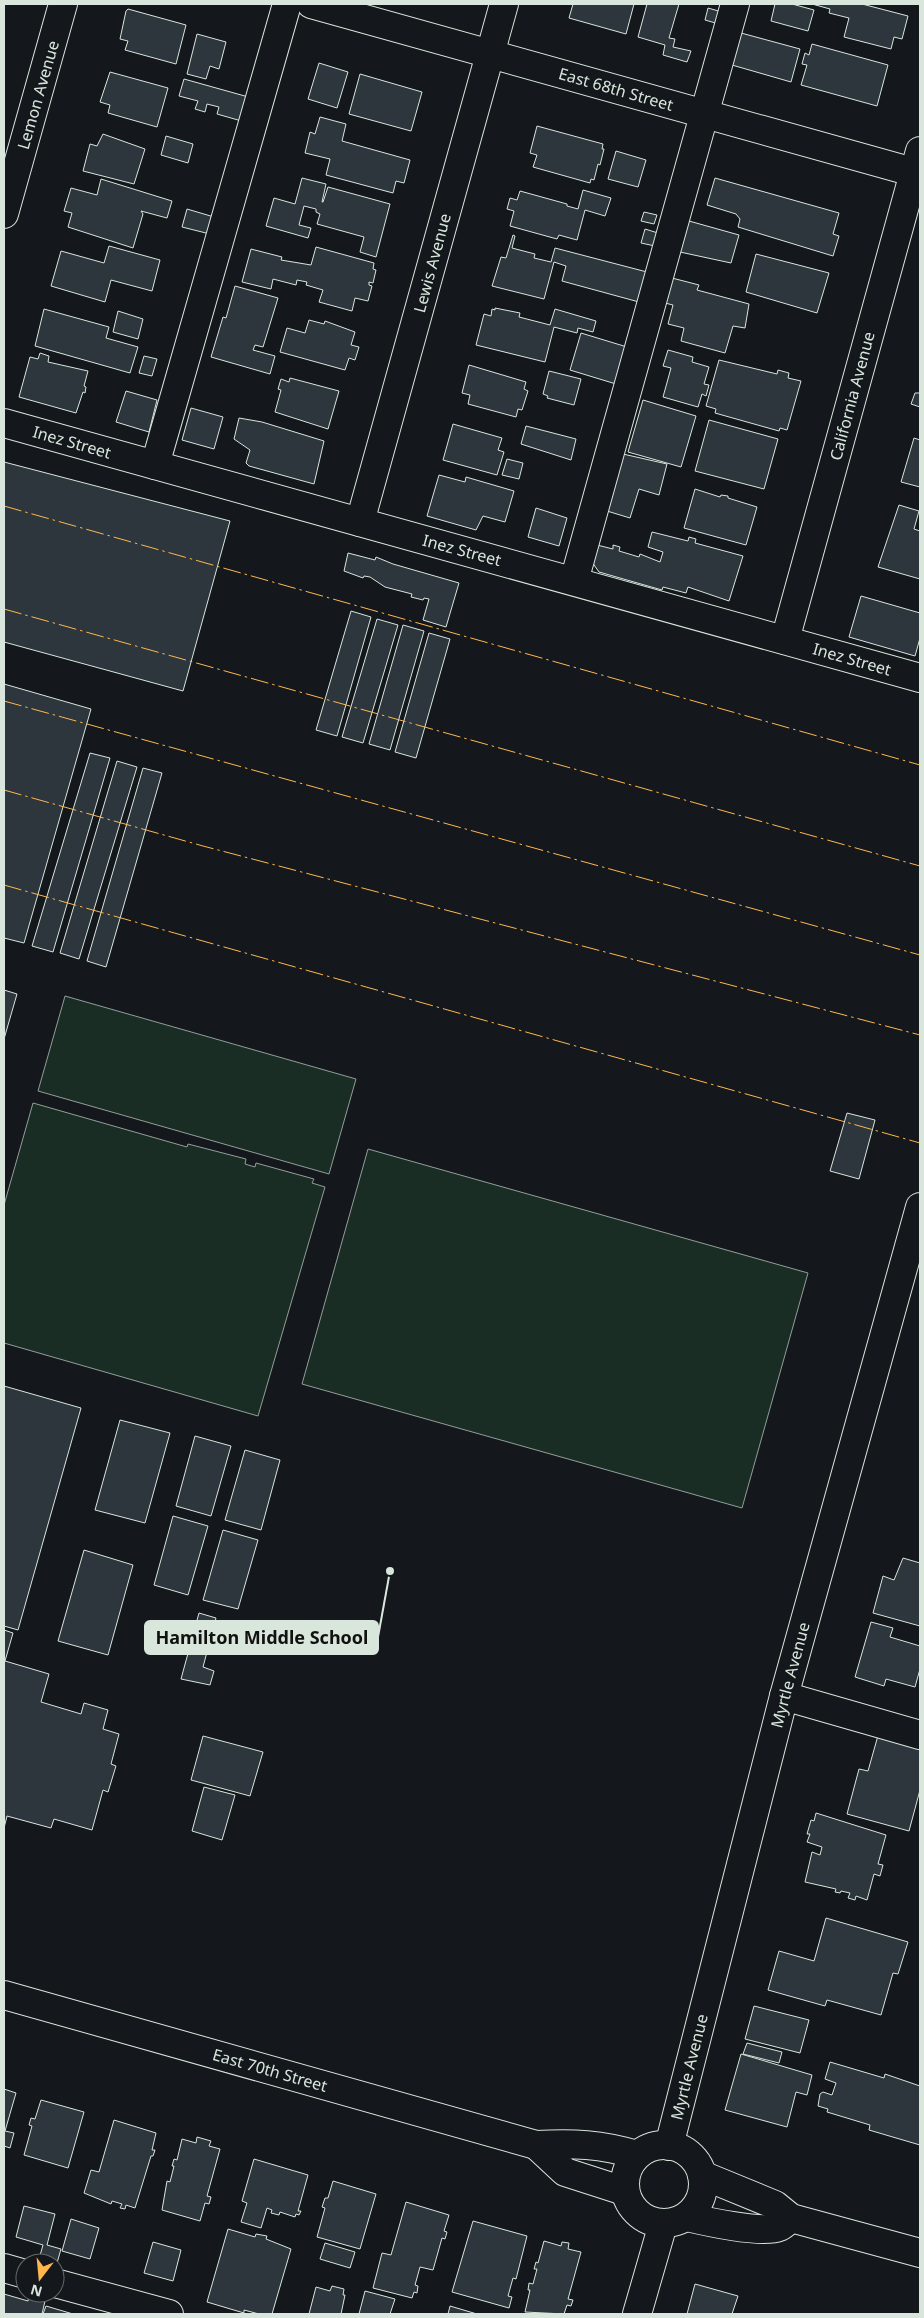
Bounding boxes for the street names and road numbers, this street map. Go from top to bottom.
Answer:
street label: Lemon Avenue [12,38,64,152]
street label: East 68th Street [556,62,676,116]
street label: Lewis Avenue [408,211,456,315]
street label: California Avenue [824,329,880,463]
street label: Inez Street [30,420,114,464]
street label: Inez Street [420,529,504,571]
street label: Inez Street [810,637,894,681]
street label: Myrtle Avenue [765,1620,815,1730]
street label: Myrtle Avenue [665,2012,713,2122]
street label: East 70th Street [210,2043,330,2097]

